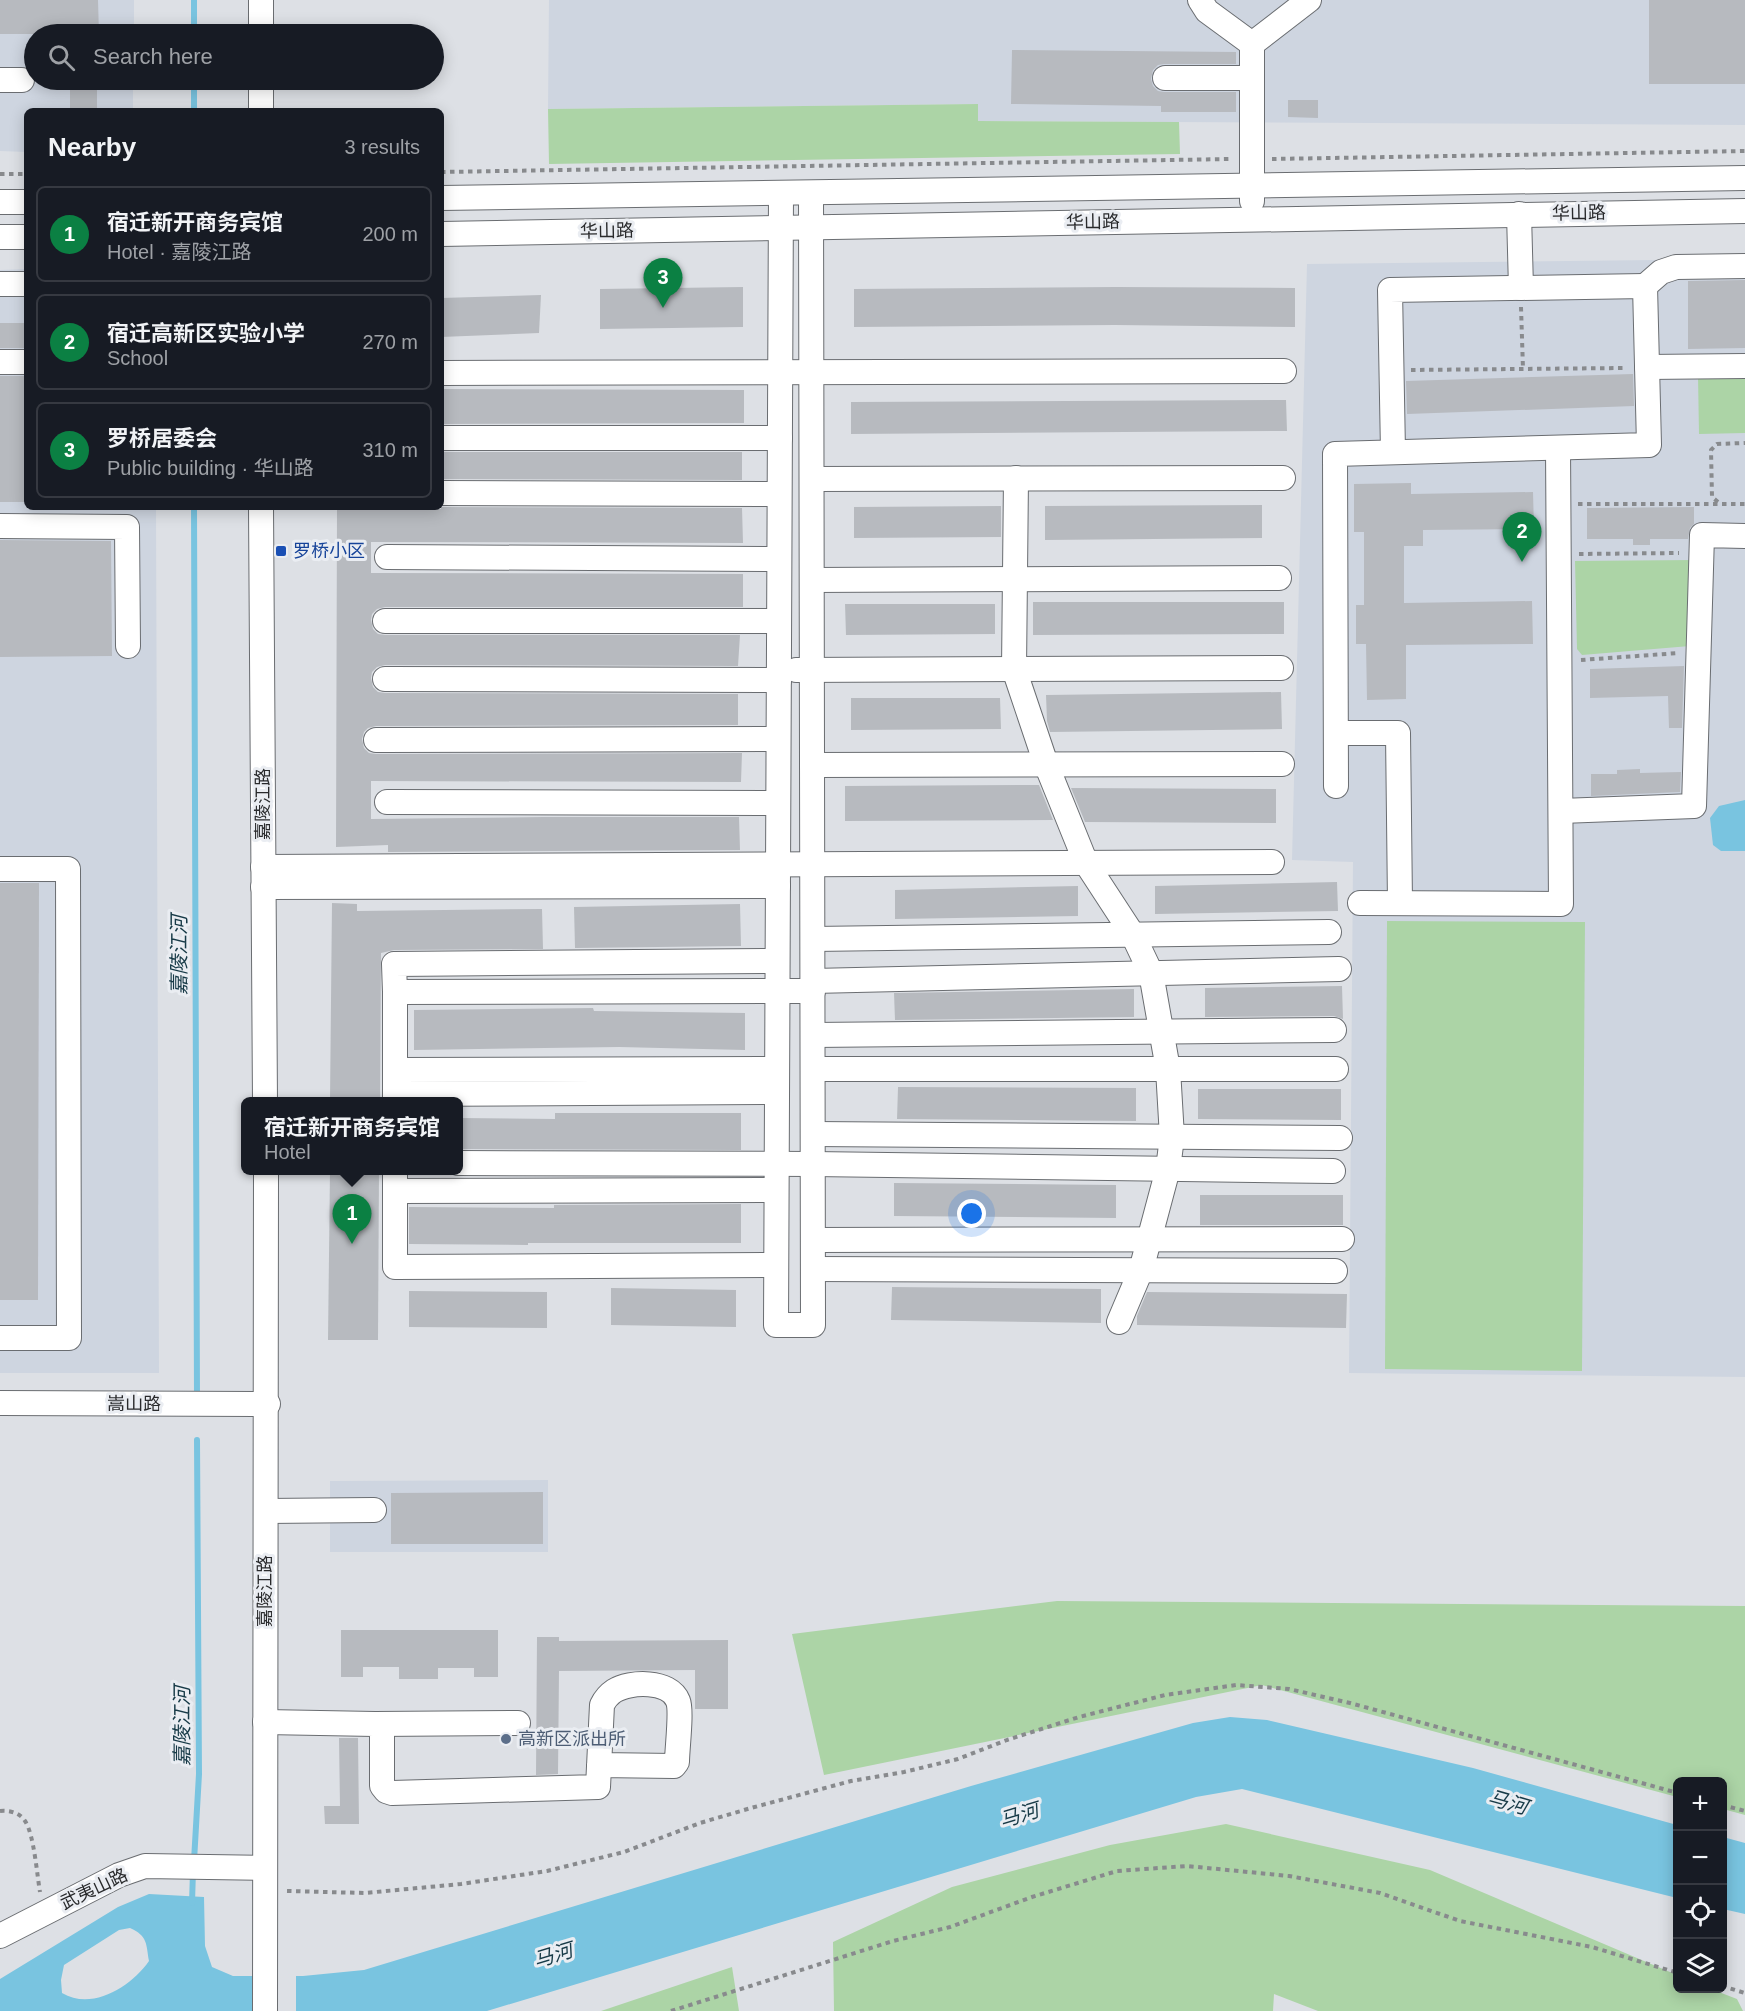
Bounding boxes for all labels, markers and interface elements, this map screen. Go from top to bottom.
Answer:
search box [24,24,444,90]
icon: search [45,41,78,74]
text: Search here [93,44,213,69]
text: Nearby [48,132,136,162]
text: 3 results [344,136,420,158]
street label: 华山路 [1552,203,1606,223]
text: 宿迁新开商务宾馆 [107,210,283,235]
street label: 华山路 [1066,212,1120,232]
street label: 华山路 [580,221,634,241]
text: 1 [64,223,75,245]
text: 200 m [362,223,418,245]
text: Hotel · 嘉陵江路 [107,241,251,263]
pin: 3 [644,258,682,308]
text: 宿迁高新区实验小学 [107,321,305,346]
text: 2 [64,331,75,353]
text: 270 m [362,331,418,353]
text: School [107,347,168,369]
text: 罗桥居委会 [107,426,217,451]
text: 3 [64,439,75,461]
text: 310 m [362,439,418,461]
text: Public building · 华山路 [107,457,314,479]
pin: 2 [1502,512,1541,562]
place label: 罗桥小区 [293,541,365,561]
marker: 罗桥小区 [274,544,288,558]
street label: 嘉陵江路 [253,768,273,840]
water label: 嘉陵江河 [168,911,190,995]
popup [241,1097,463,1175]
text: 宿迁新开商务宾馆 [264,1115,440,1140]
text: Hotel [264,1141,311,1163]
pin: 1 [332,1194,372,1244]
your location [957,1199,986,1228]
street label: 嵩山路 [107,1394,161,1414]
street label: 嘉陵江路 [255,1555,275,1627]
water label: 嘉陵江河 [171,1682,193,1766]
place label: 高新区派出所 [518,1729,626,1749]
marker: 高新区派出所 [499,1732,513,1746]
map controls [1673,1777,1727,1993]
button: + [1673,1777,1727,1831]
water label: 马河 [1486,1786,1534,1819]
water label: 马河 [997,1797,1045,1831]
button: − [1673,1831,1727,1885]
street label: 武夷山路 [57,1865,131,1913]
button: locate [1673,1885,1727,1939]
water label: 马河 [531,1937,579,1971]
button: layers [1673,1939,1727,1993]

